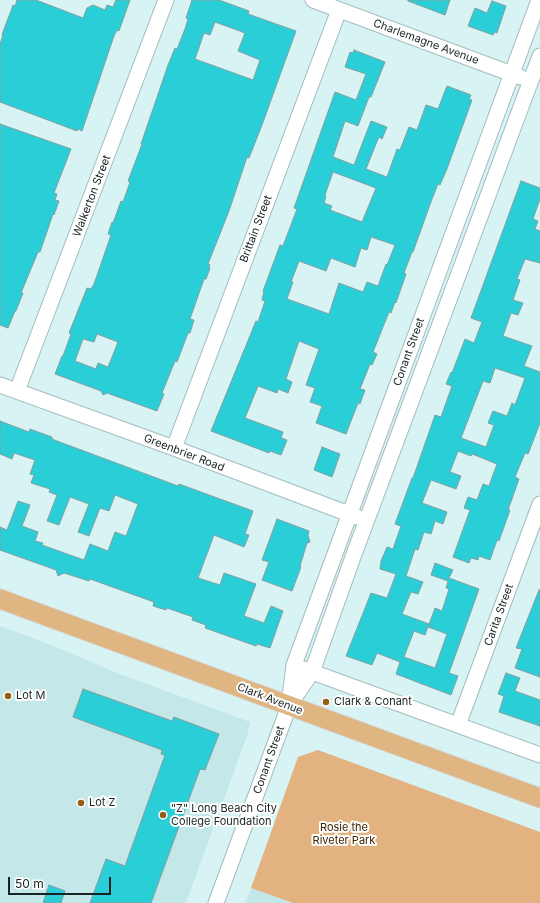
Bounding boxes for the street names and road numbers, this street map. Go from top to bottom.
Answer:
street label: Charlemagne Avenue [371,17,481,67]
street label: Walkerton Street [70,153,114,239]
street label: Brittain Street [237,194,275,264]
street label: Conant Street [391,316,427,388]
street label: Greenbrier Road [142,432,226,474]
street label: Carita Street [482,582,516,648]
street label: Clark Avenue [235,680,305,718]
street label: Conant Street [251,724,287,796]

